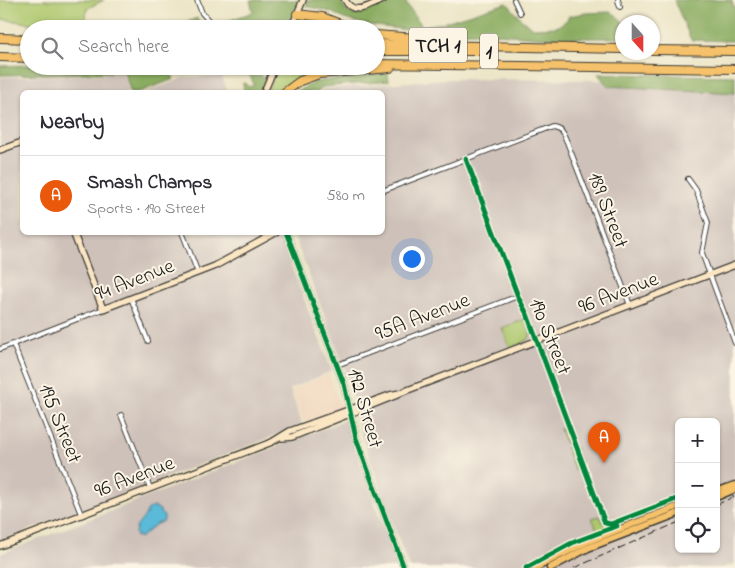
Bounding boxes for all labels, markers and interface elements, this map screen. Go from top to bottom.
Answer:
north arrow [615,15,660,60]
search box [20,20,385,75]
road number: TCH 1 [409,28,467,62]
icon: search [38,34,66,62]
text: Search here [78,34,169,61]
road number: 1 [480,34,498,68]
text: Nearby [40,108,104,138]
street label: 189 Street [579,168,635,253]
text: Smash Champs [87,170,212,197]
text: A [51,184,61,208]
text: 580 m [327,184,365,208]
text: Sports · 190 Street [87,197,205,221]
your location [399,246,425,272]
street label: 94 Avenue [91,252,179,310]
street label: 96 Avenue [574,265,664,323]
street label: 95A Avenue [371,286,475,350]
street label: 190 Street [520,294,578,380]
street label: 192 Street [338,365,390,452]
street label: 195 Street [30,380,89,468]
map controls [675,418,720,553]
button: + [675,418,720,463]
pin: A [588,422,620,463]
street label: 96 Avenue [90,449,180,507]
button: − [675,463,720,508]
button: locate [675,508,720,553]

